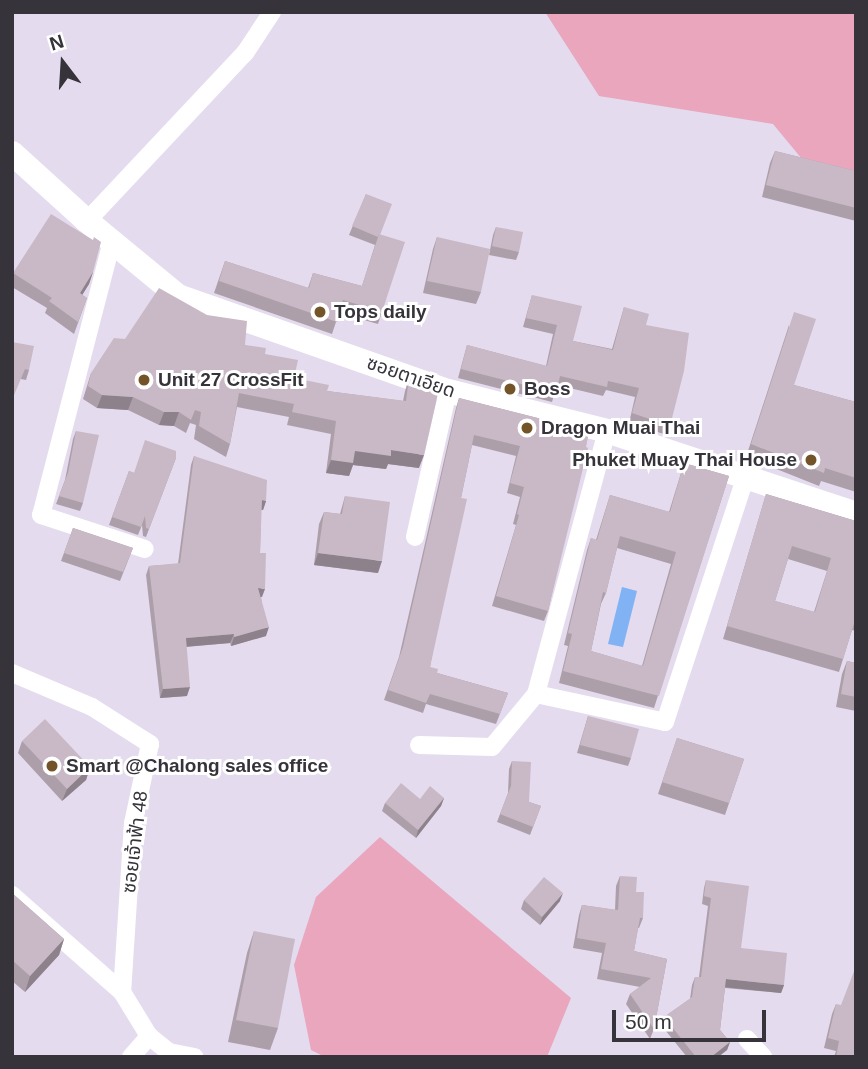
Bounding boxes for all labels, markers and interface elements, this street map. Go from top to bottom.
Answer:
north arrow [28,28,98,98]
text: N [47,30,66,54]
place label: Tops daily [334,301,427,323]
marker: Tops daily [312,304,328,320]
street label: ซอยตาเอียด [364,351,458,403]
place label: Unit 27 CrossFit [158,369,304,391]
marker: Unit 27 CrossFit [136,372,152,388]
place label: Boss [524,378,570,400]
marker: Boss [502,381,518,397]
place label: Dragon Muai Thai [541,417,700,439]
marker: Dragon Muai Thai [519,420,535,436]
place label: Phuket Muay Thai House [572,449,797,471]
marker: Phuket Muay Thai House [803,452,819,468]
place label: Smart @Chalong sales office [66,755,328,777]
marker: Smart @Chalong sales office [44,758,60,774]
street label: ซอยเจ้าฟ้า 48 [117,790,153,894]
scale bar [616,996,770,1040]
text: 50 m [625,1010,672,1033]

